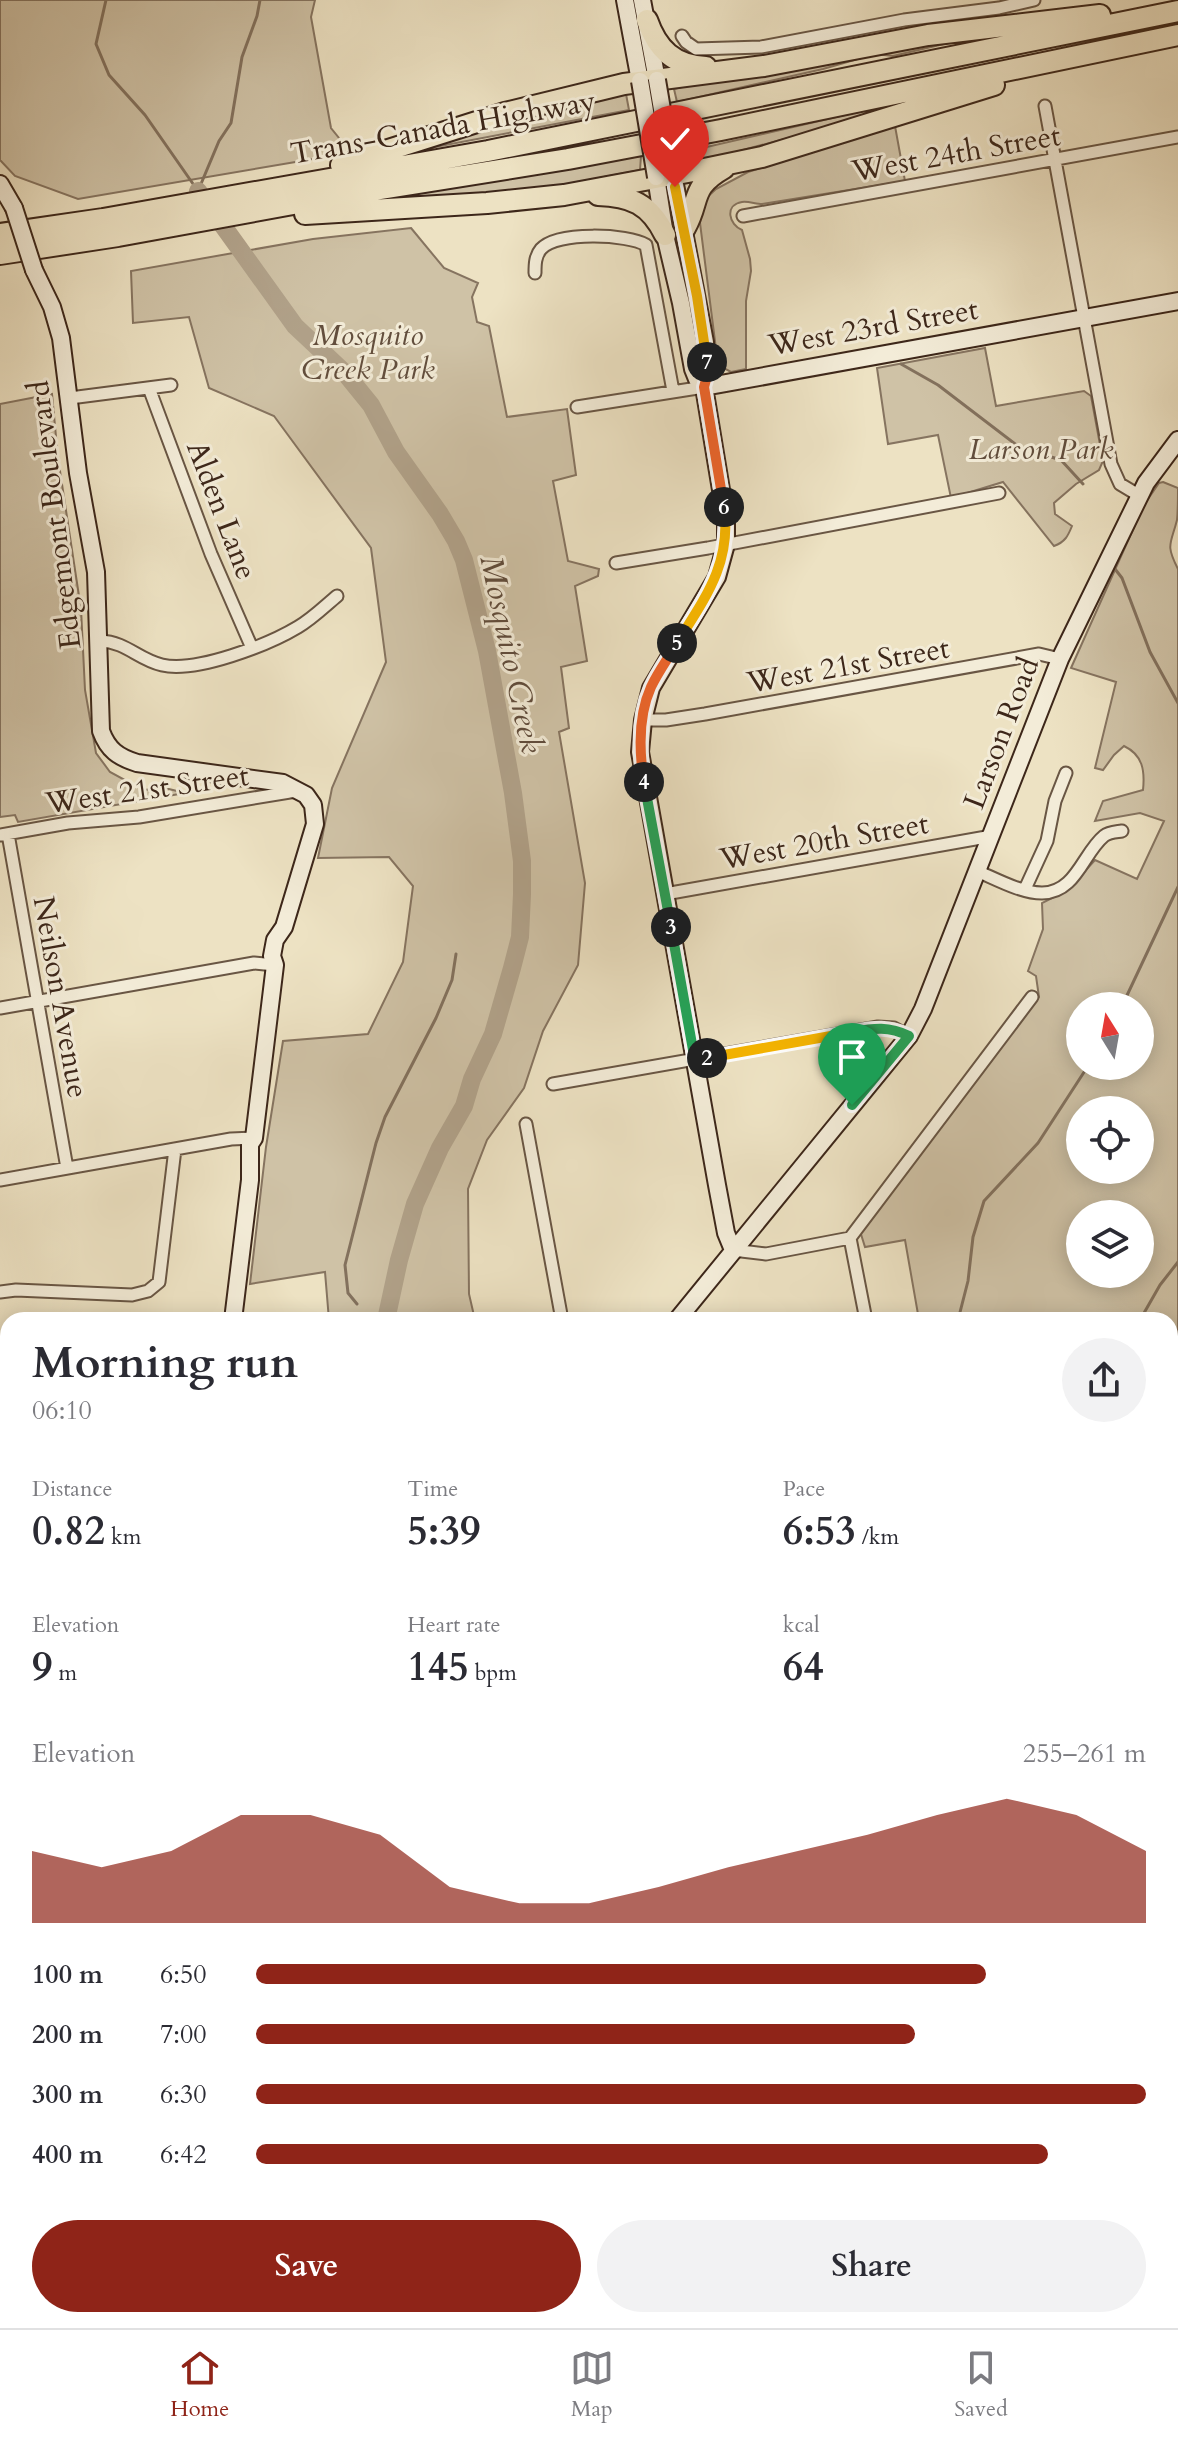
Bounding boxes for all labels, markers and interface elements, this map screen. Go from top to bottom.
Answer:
street label: Trans-Canada Highway [287,80,599,175]
pin [641,105,709,187]
street label: West 24th Street [848,115,1064,192]
icon: check [653,117,697,161]
street label: West 23rd Street [764,289,982,366]
park label: Mosquito Creek Park [301,315,435,390]
pin: 7 [687,342,727,382]
text: 7 [701,347,713,377]
street label: Edgemont Boulevard [18,378,91,652]
park label: Larson Park [968,429,1114,470]
street label: Alden Lane [176,435,267,585]
pin: 6 [704,487,744,527]
text: 6 [718,492,730,522]
water label: Mosquito Creek [469,551,554,757]
pin: 5 [657,623,697,663]
street label: West 21st Street [743,627,953,704]
text: 5 [671,628,683,658]
street label: Larson Road [954,651,1049,815]
street label: West 21st Street [42,755,252,824]
pin: 4 [624,762,664,802]
text: 4 [638,767,650,797]
street label: West 20th Street [716,803,932,880]
street label: Neilson Avenue [23,893,98,1101]
pin: 3 [651,907,691,947]
text: 3 [665,912,677,942]
north arrow [1066,992,1154,1080]
map controls [1066,992,1154,1288]
pin [818,1023,886,1105]
icon: arrive [830,1035,874,1079]
pin: 2 [687,1038,727,1078]
text: 2 [701,1043,713,1073]
button: locate [1066,1096,1154,1184]
button: layers [1066,1200,1154,1288]
text: Morning run [32,1333,298,1393]
button: share [1062,1338,1146,1422]
text: 06:10 [32,1393,92,1428]
text: Distance [32,1474,112,1504]
text: Time [407,1474,458,1504]
text: Pace [783,1474,825,1504]
text: 0.82 [32,1504,105,1559]
text: 5:39 [407,1504,480,1559]
text: 6:53 [783,1504,856,1559]
text: km [105,1522,141,1552]
text: /km [856,1522,899,1552]
text: Elevation [32,1610,119,1640]
text: Heart rate [407,1610,501,1640]
text: kcal [783,1610,820,1640]
text: 9 [32,1640,53,1695]
text: 145 [407,1640,469,1695]
text: 64 [783,1640,824,1695]
text: m [53,1658,77,1688]
text: bpm [469,1658,517,1688]
text: Elevation [32,1736,135,1771]
text: 255–261 m [1023,1736,1146,1771]
text: 100 m [32,1957,103,1992]
text: 6:50 [160,1957,207,1992]
text: 200 m [32,2017,103,2052]
text: 7:00 [160,2017,207,2052]
text: 300 m [32,2077,103,2112]
text: 6:30 [160,2077,207,2112]
text: 400 m [32,2137,103,2172]
text: 6:42 [160,2137,207,2172]
button: Save [32,2220,581,2312]
button: Share [597,2220,1146,2312]
tab: Home [170,2346,229,2424]
tab: Map [570,2346,614,2424]
tab: Saved [954,2346,1008,2424]

